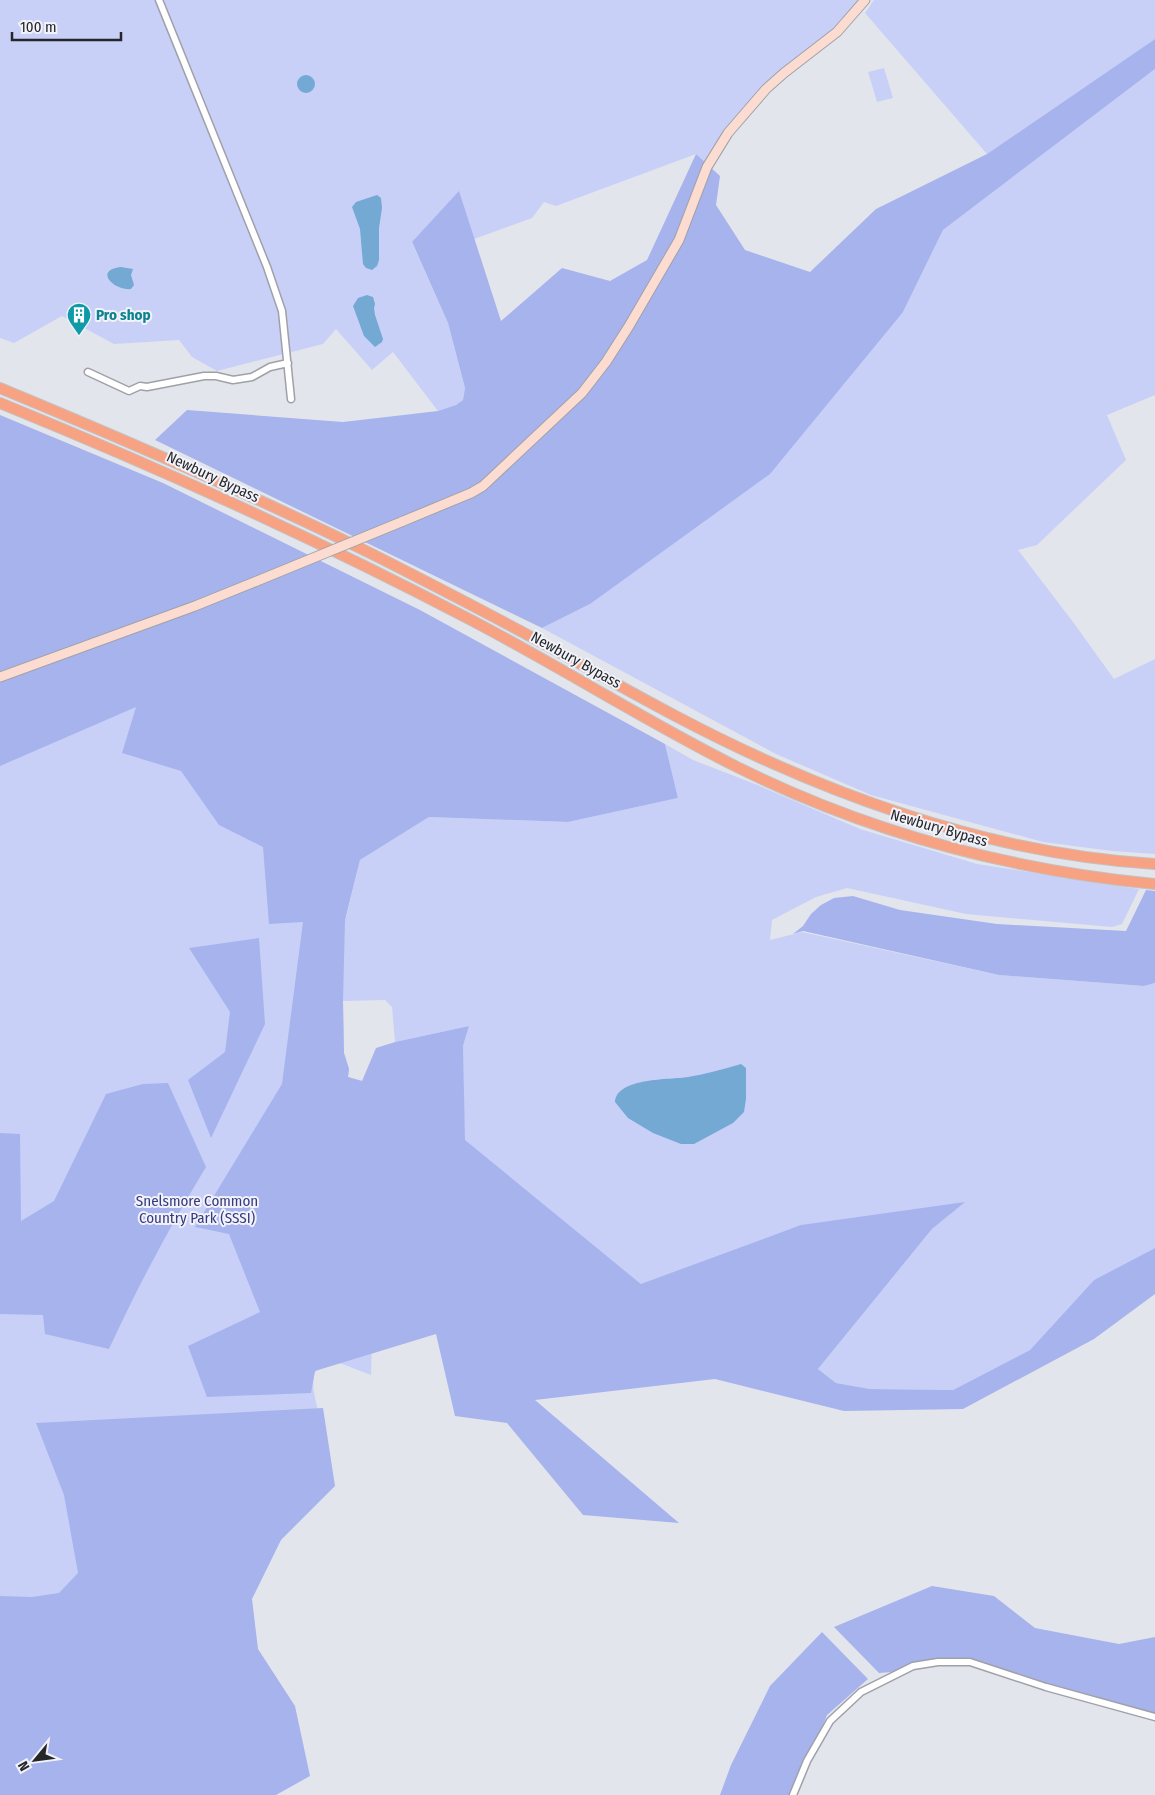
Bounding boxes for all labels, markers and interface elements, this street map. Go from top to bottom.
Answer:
scale bar [12,10,121,42]
text: 100 m [20,18,57,36]
building icon: Pro shop [66,302,92,336]
place label: Pro shop [96,306,151,324]
street label: Newbury Bypass [164,448,262,506]
street label: Newbury Bypass [528,628,624,692]
street label: Newbury Bypass [888,806,990,850]
park label: Snelsmore Common Country Park (SSSI) [136,1192,258,1227]
north arrow [10,1735,60,1785]
text: N [15,1758,34,1774]

